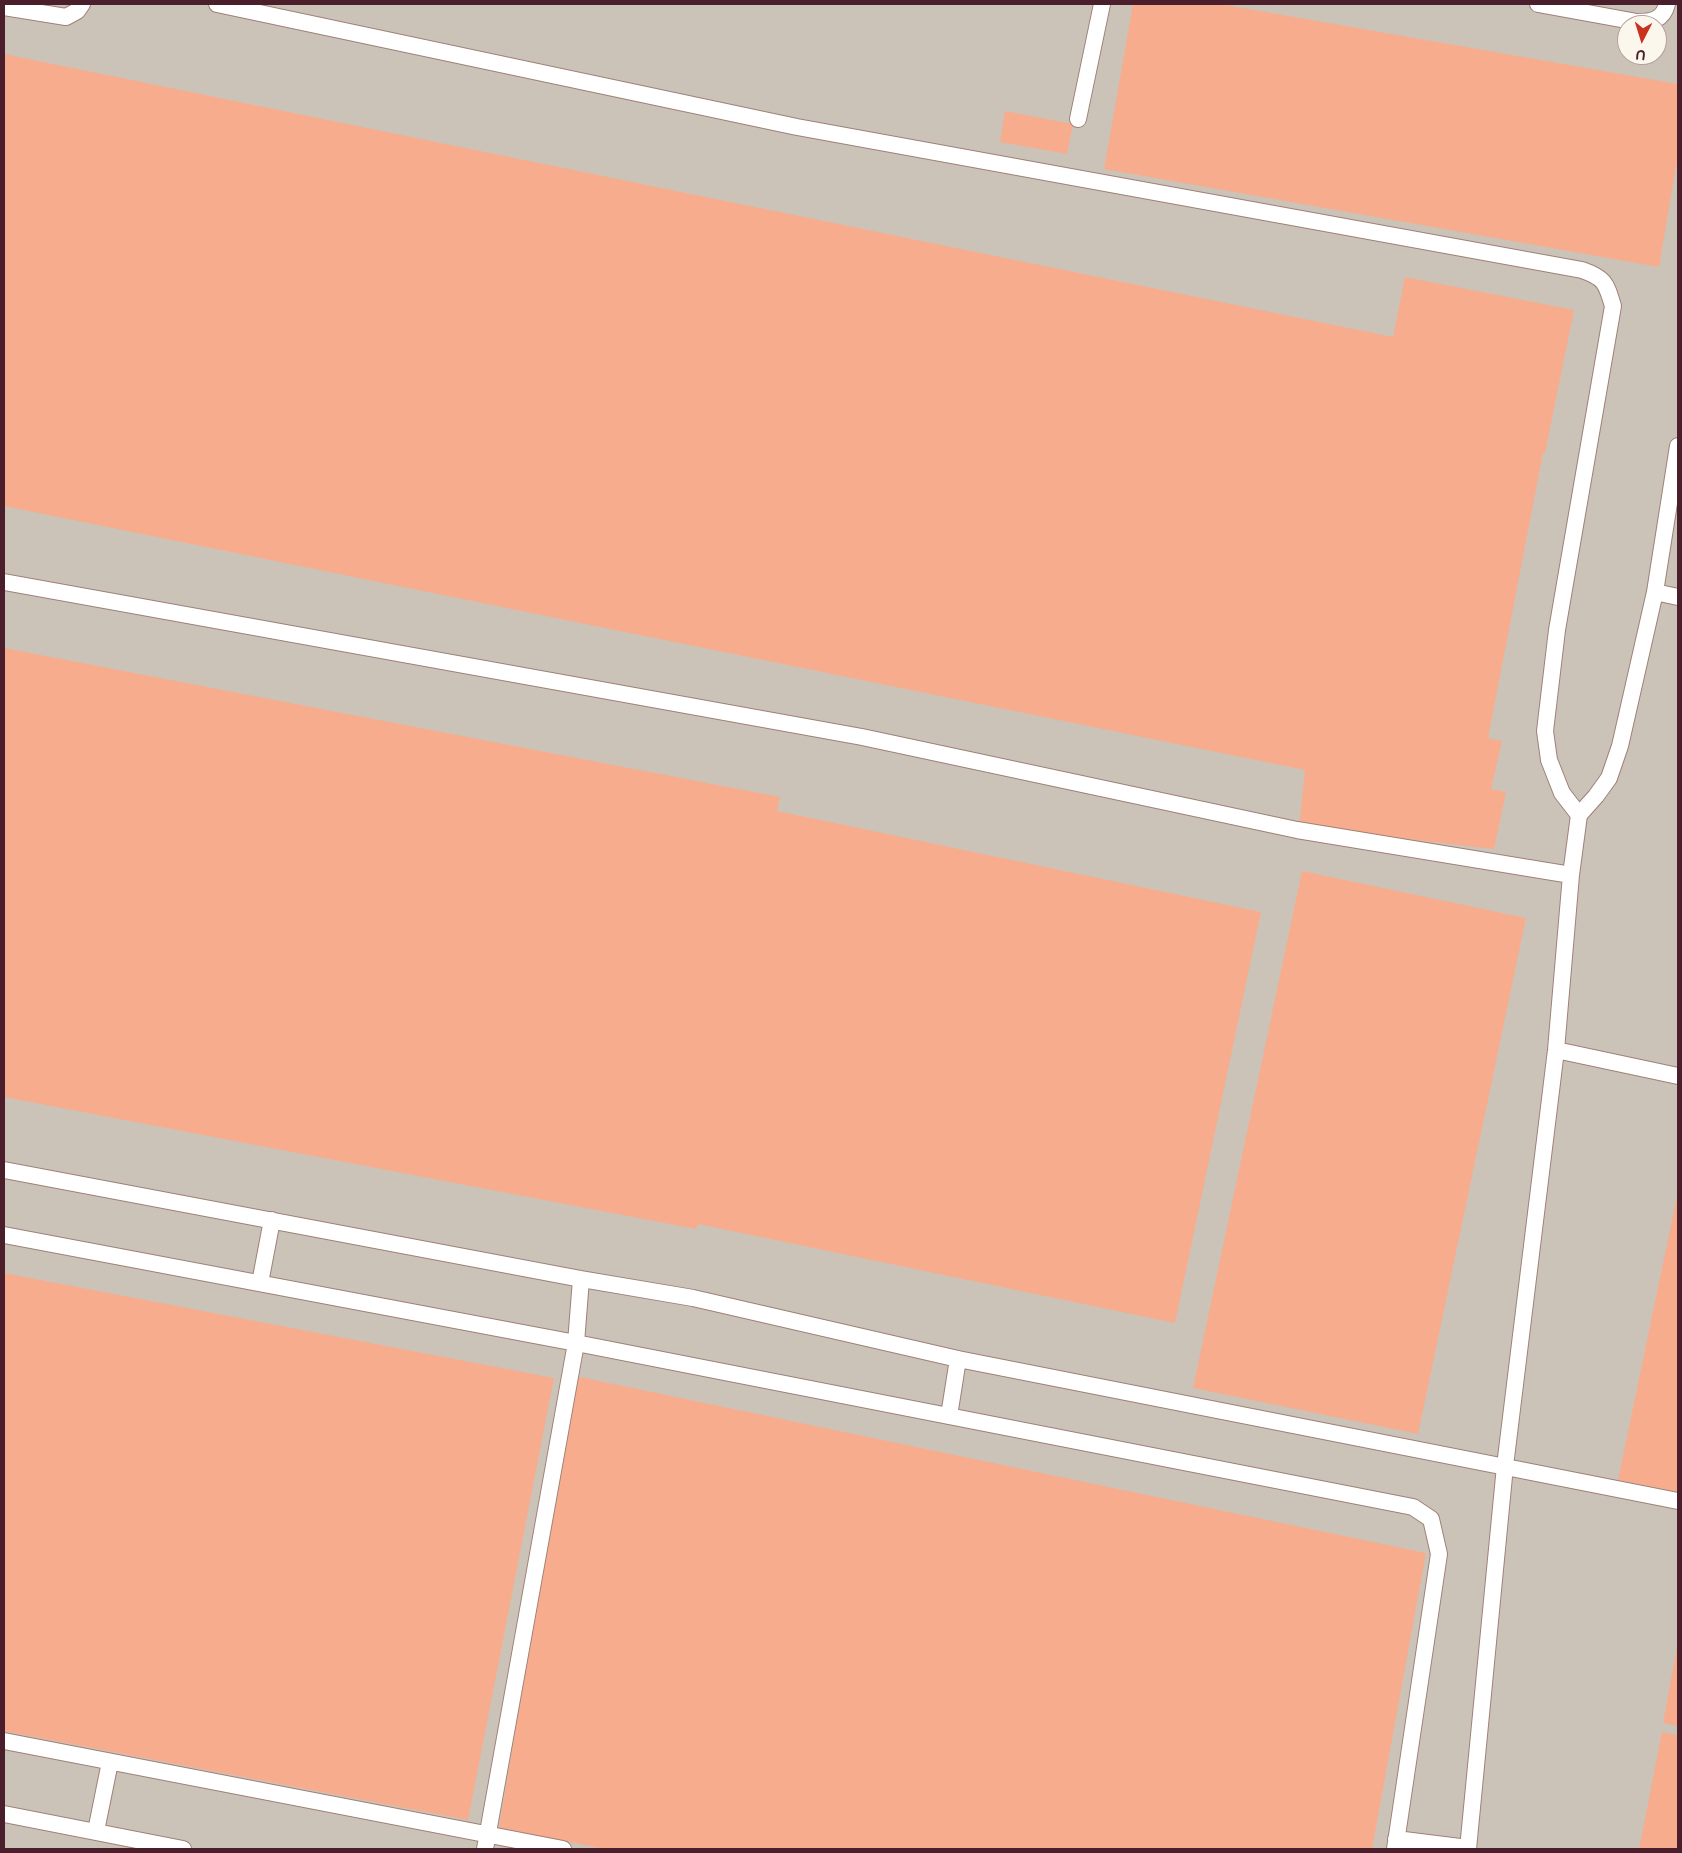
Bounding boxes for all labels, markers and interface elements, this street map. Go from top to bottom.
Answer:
north arrow [1617,15,1667,65]
text: U [1635,46,1646,63]

